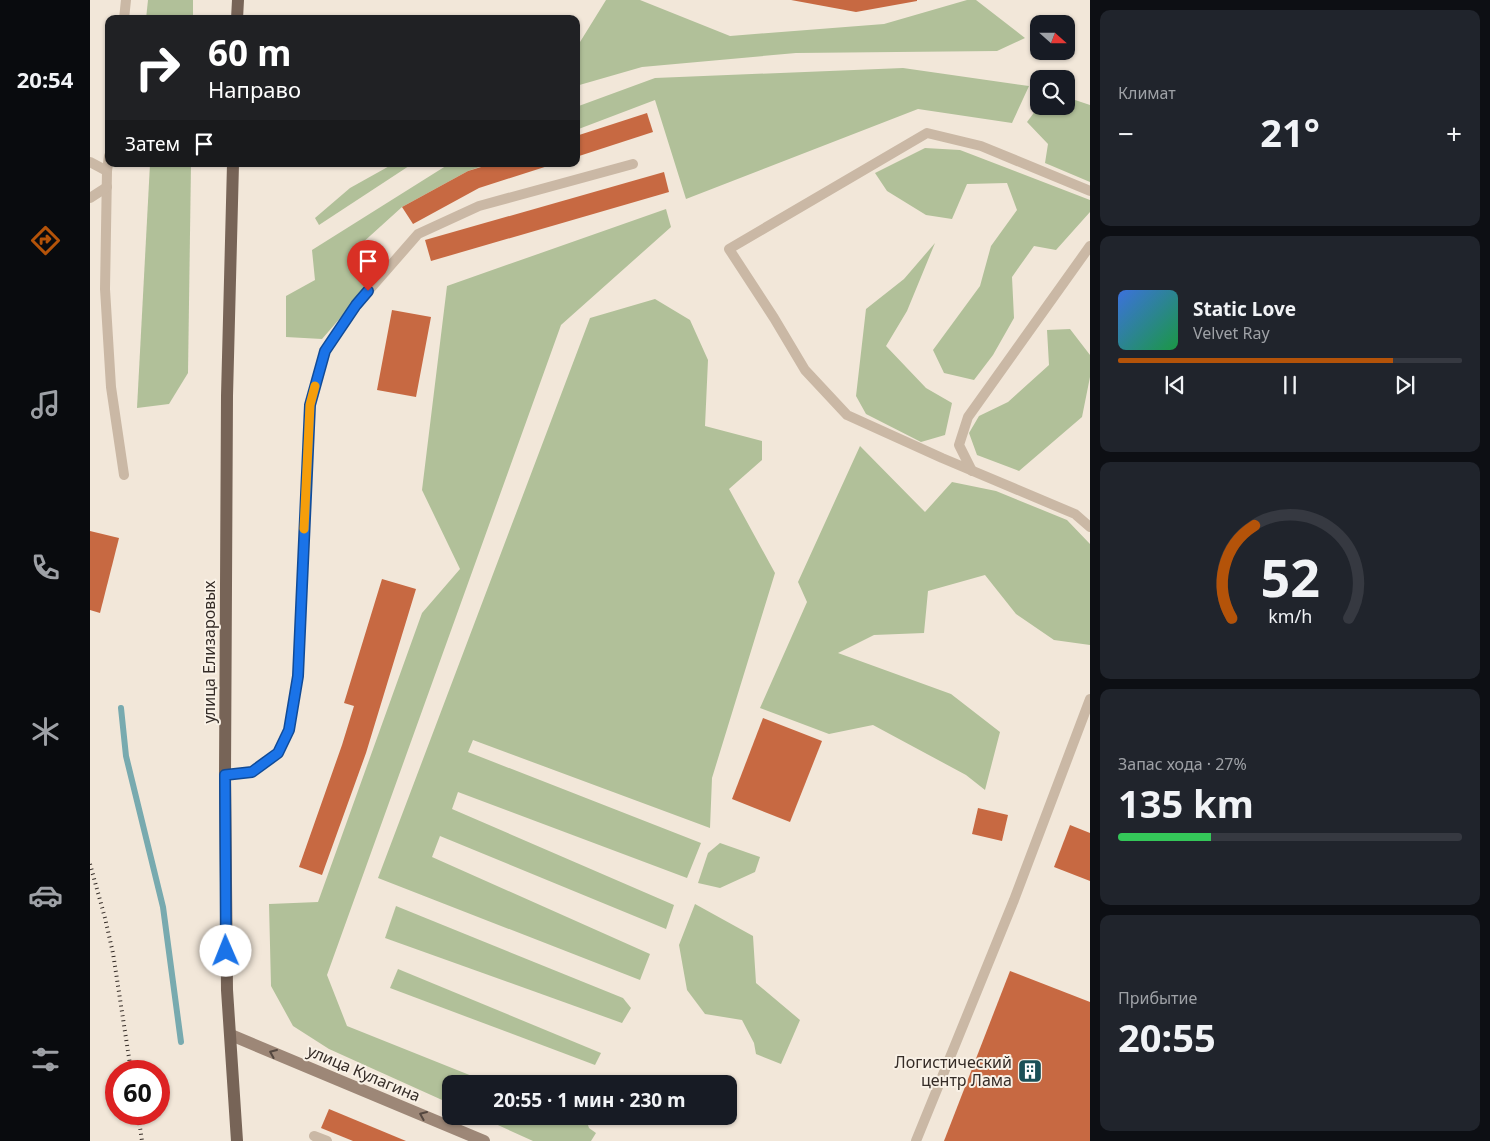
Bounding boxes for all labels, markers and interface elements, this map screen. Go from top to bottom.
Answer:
north arrow [1030,15,1075,60]
map controls [1030,15,1075,115]
text: 60 m [208,29,291,76]
icon: right [125,35,190,100]
text: 20:54 [17,64,73,94]
button: search [1030,70,1075,115]
text: Направо [208,74,301,104]
text: Климат [1118,82,1176,104]
text: 21° [1260,106,1320,158]
text: − [1118,114,1134,152]
text: + [1446,114,1462,152]
icon: arrive [190,130,218,158]
text: Затем [125,131,180,157]
icon: directions [28,223,63,258]
pin [347,240,389,291]
icon: arrive [354,247,382,275]
text: Static Love [1193,296,1296,322]
text: Velvet Ray [1193,322,1270,344]
icon: previous [1161,371,1189,399]
icon: pause [1276,371,1304,399]
icon: next [1391,371,1419,399]
icon: music [28,387,63,422]
text: 52 [1260,541,1320,612]
icon: phone [28,550,63,585]
street label: улица Елизаровых [198,580,220,724]
text: km/h [1268,604,1312,628]
icon: climate [28,714,63,749]
text: Запас хода · 27% [1118,753,1247,775]
text: 135 km [1118,777,1254,829]
icon: car [28,878,63,913]
position arrow [199,924,251,976]
text: Прибытие [1118,987,1197,1009]
text: 20:55 [1118,1011,1216,1063]
street label: улица Кулагина [304,1039,424,1107]
icon: filters [28,1042,63,1077]
one-way arrow [269,1048,278,1059]
place label: Логистический центр Лама [895,1051,1012,1091]
building icon: Логистический центр Лама [1017,1058,1043,1084]
speed limit sign: 60 [105,1060,170,1125]
text: 20:55 · 1 мин · 230 m [493,1087,686,1113]
one-way arrow [419,1111,428,1122]

